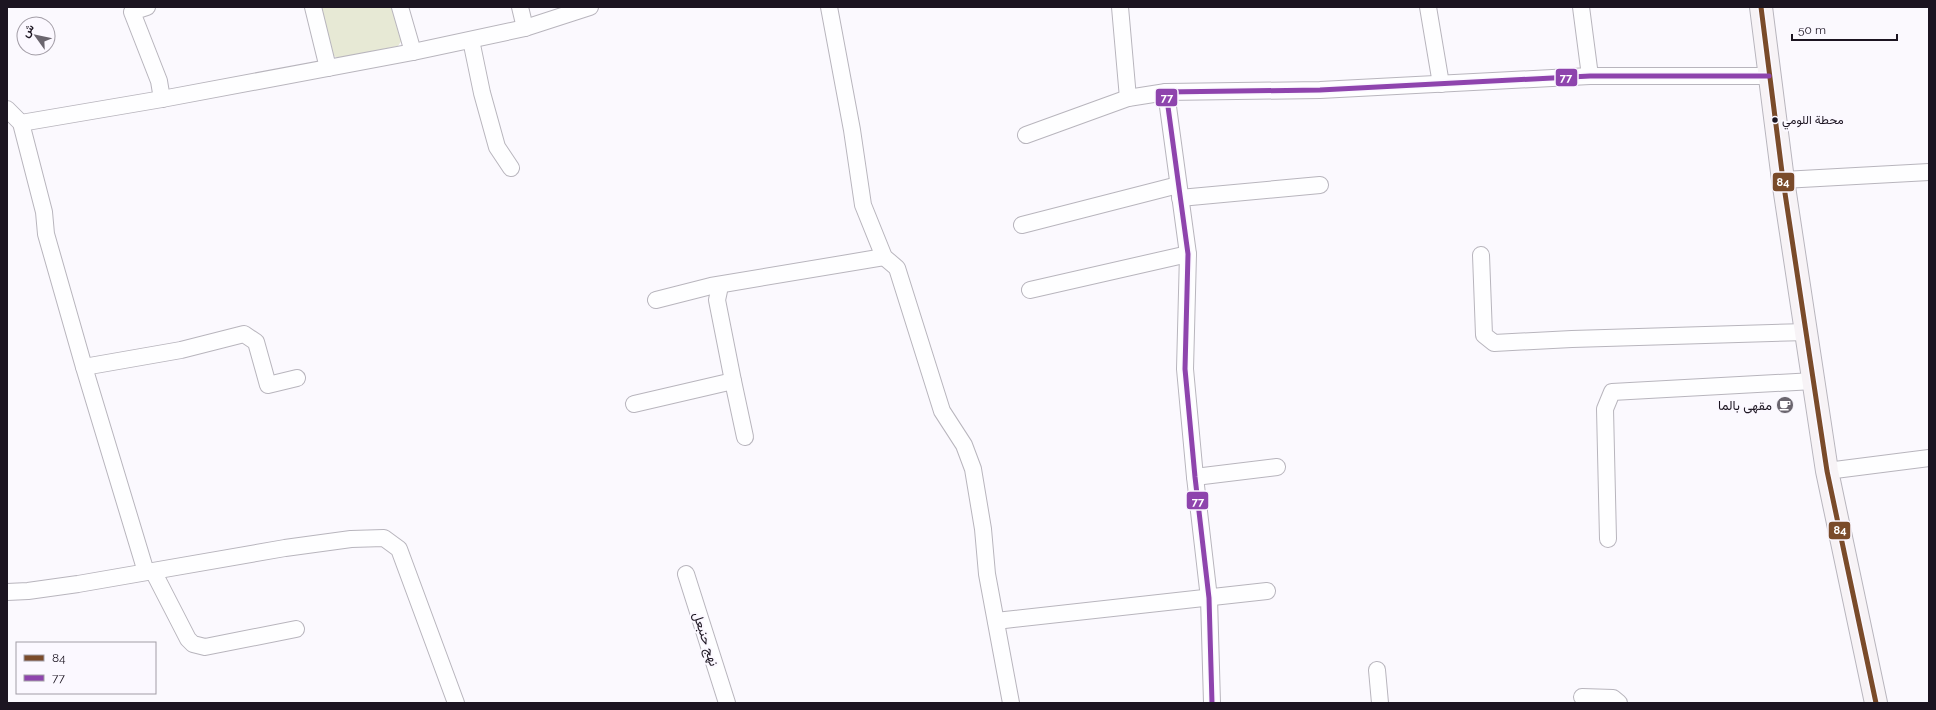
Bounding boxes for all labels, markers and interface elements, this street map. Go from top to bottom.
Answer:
north arrow [16,16,56,56]
scale bar [1792,16,1897,42]
text: ش [19,22,37,40]
text: 50 m [1798,23,1826,37]
line badge: 77 [1555,68,1578,87]
text: 77 [1560,71,1573,84]
line badge: 77 [1155,88,1178,107]
text: 77 [1161,91,1174,104]
place label: محطة اللومي [1782,113,1844,130]
marker: محطة اللومي [1770,115,1780,125]
line badge: 84 [1772,172,1795,192]
text: 84 [1777,176,1789,189]
cafe icon: مقهى بالما [1775,395,1795,415]
place label: مقهى بالما [1718,398,1772,414]
line badge: 77 [1186,491,1209,510]
text: 77 [1192,495,1205,508]
line badge: 84 [1828,521,1851,540]
text: 84 [1834,524,1846,537]
street label: نهج حنبعل [688,610,722,669]
legend [16,642,156,694]
text: 84 [52,651,66,665]
text: 77 [52,671,65,685]

